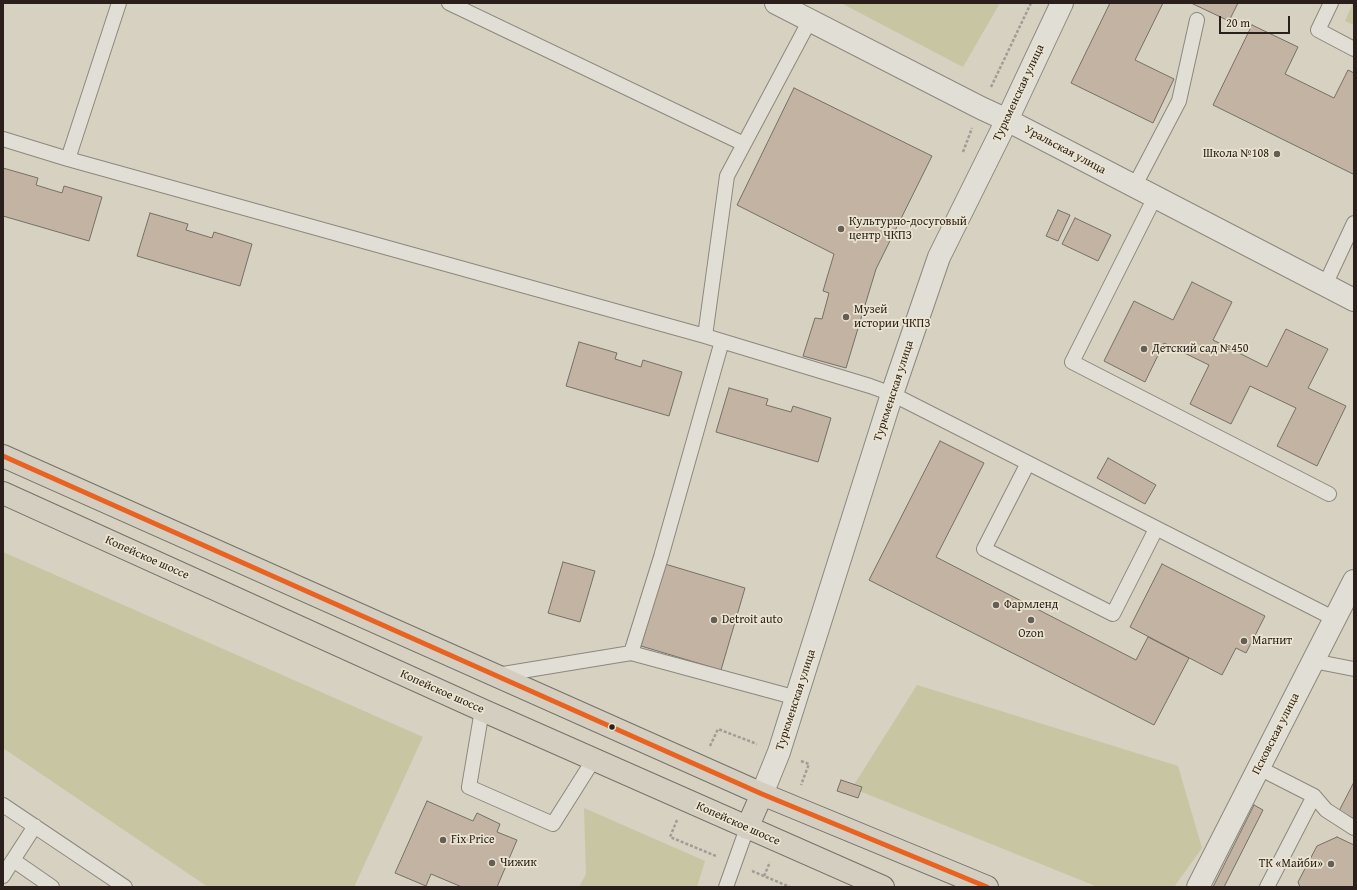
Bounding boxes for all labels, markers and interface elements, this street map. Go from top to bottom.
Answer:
scale bar [1221,8,1292,34]
text: 20 m [1226,14,1250,31]
street label: Туркменская улица [990,42,1048,144]
street label: Уральская улица [1022,122,1108,178]
place label: Школа №108 [1203,147,1269,161]
marker: Школа №108 [1272,149,1282,159]
place label: Культурно-досуговый центр ЧКПЗ [849,215,967,243]
marker: Культурно-досуговый центр ЧКПЗ [836,224,846,234]
place label: Музей истории ЧКПЗ [854,303,930,331]
marker: Музей истории ЧКПЗ [841,312,851,322]
street label: Туркменская улица [871,339,917,443]
place label: Детский сад №450 [1152,342,1248,356]
marker: Детский сад №450 [1139,344,1149,354]
street label: Копейское шоссе [103,533,191,583]
place label: Фармленд [1004,598,1058,612]
marker: Фармленд [991,600,1001,610]
place label: Detroit auto [722,613,783,627]
marker: Detroit auto [709,615,719,625]
marker: Ozon [1026,615,1036,625]
place label: Ozon [1018,627,1044,641]
place label: Магнит [1252,634,1292,648]
marker: Магнит [1239,636,1249,646]
street label: Туркменская улица [773,648,819,752]
street label: Копейское шоссе [398,667,486,717]
street label: Псковская улица [1249,691,1303,777]
unlabelled marker [607,722,617,732]
street label: Копейское шоссе [694,799,782,849]
place label: Fix Price [451,833,495,847]
marker: Fix Price [438,835,448,845]
place label: Чижик [500,856,537,870]
place label: ТК «Майби» [1259,857,1323,871]
marker: Чижик [487,858,497,868]
marker: ТК «Майби» [1326,859,1336,869]

